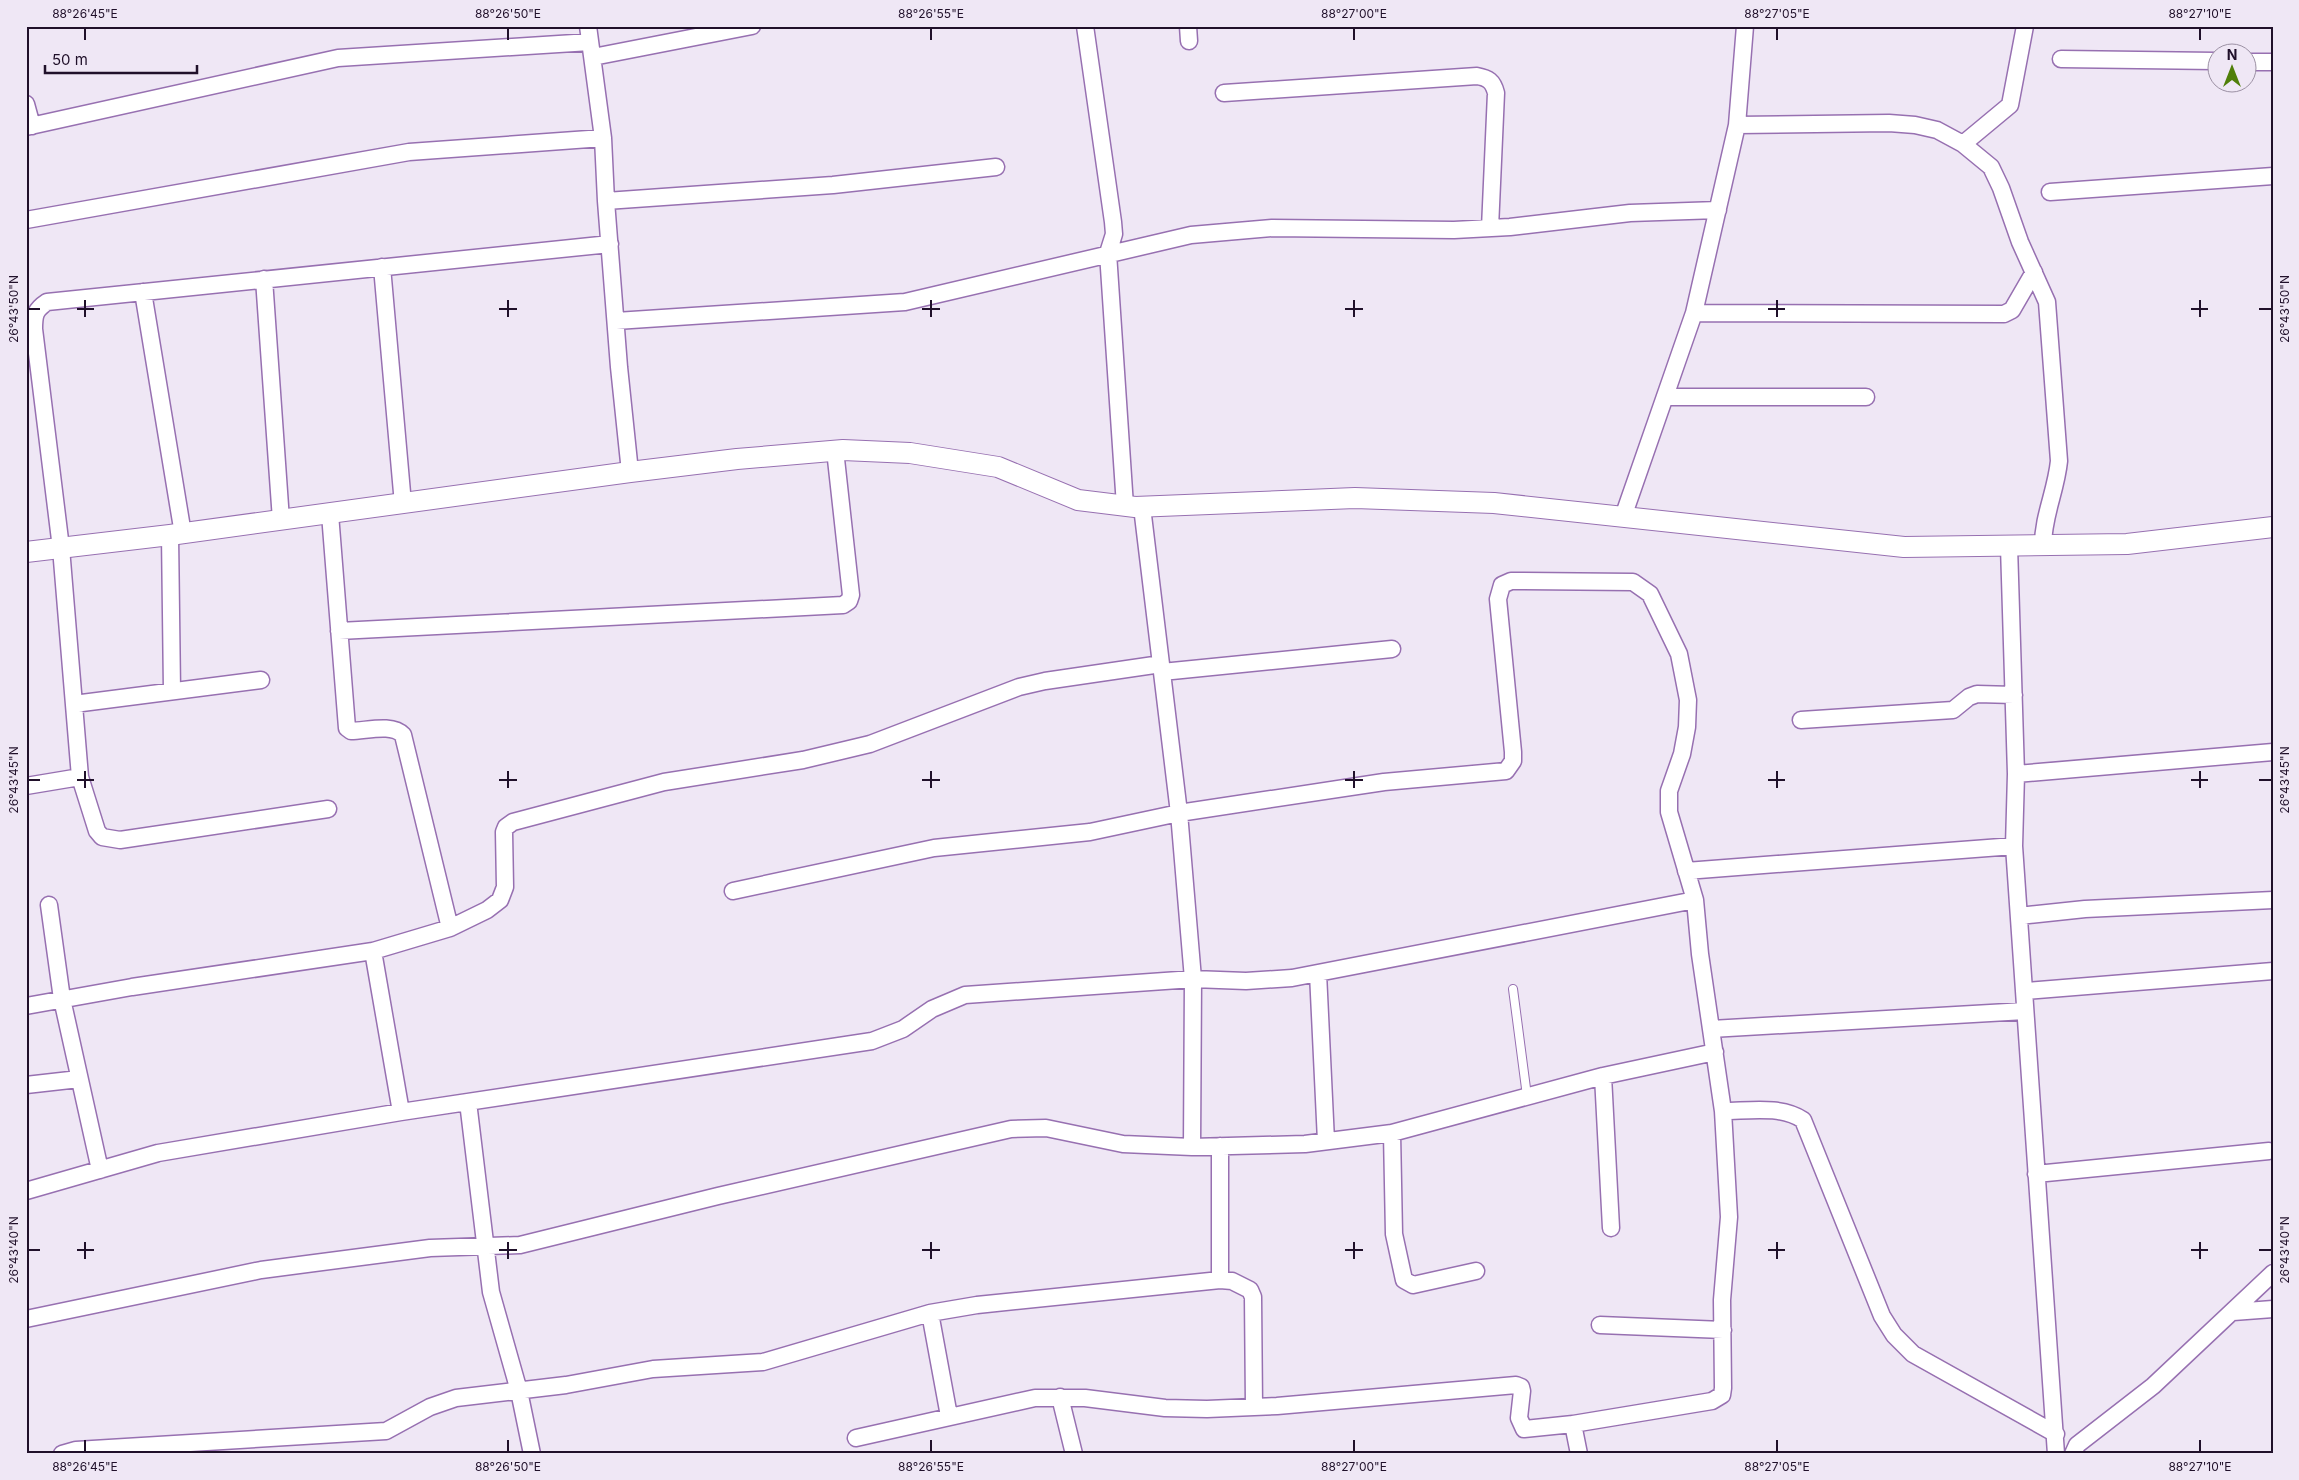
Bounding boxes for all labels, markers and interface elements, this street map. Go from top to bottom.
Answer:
text: 88°26'45"E [52,6,118,21]
text: 88°26'50"E [475,6,541,21]
text: 88°26'55"E [898,6,964,21]
text: 88°27'00"E [1321,6,1387,21]
text: 88°27'05"E [1744,6,1810,21]
text: 88°27'10"E [2168,6,2232,21]
scale bar [45,42,198,74]
north arrow [2206,42,2256,92]
text: N [2227,46,2237,63]
text: 50 m [52,50,88,69]
text: 26°43'50"N [6,275,21,343]
text: 26°43'50"N [2277,275,2292,343]
text: 26°43'45"N [6,746,21,814]
text: 26°43'45"N [2277,746,2292,814]
text: 26°43'40"N [6,1216,21,1284]
text: 26°43'40"N [2277,1216,2292,1284]
text: 88°26'45"E [52,1459,118,1474]
text: 88°26'50"E [475,1459,541,1474]
text: 88°26'55"E [898,1459,964,1474]
text: 88°27'00"E [1321,1459,1387,1474]
text: 88°27'05"E [1744,1459,1810,1474]
text: 88°27'10"E [2168,1459,2232,1474]

